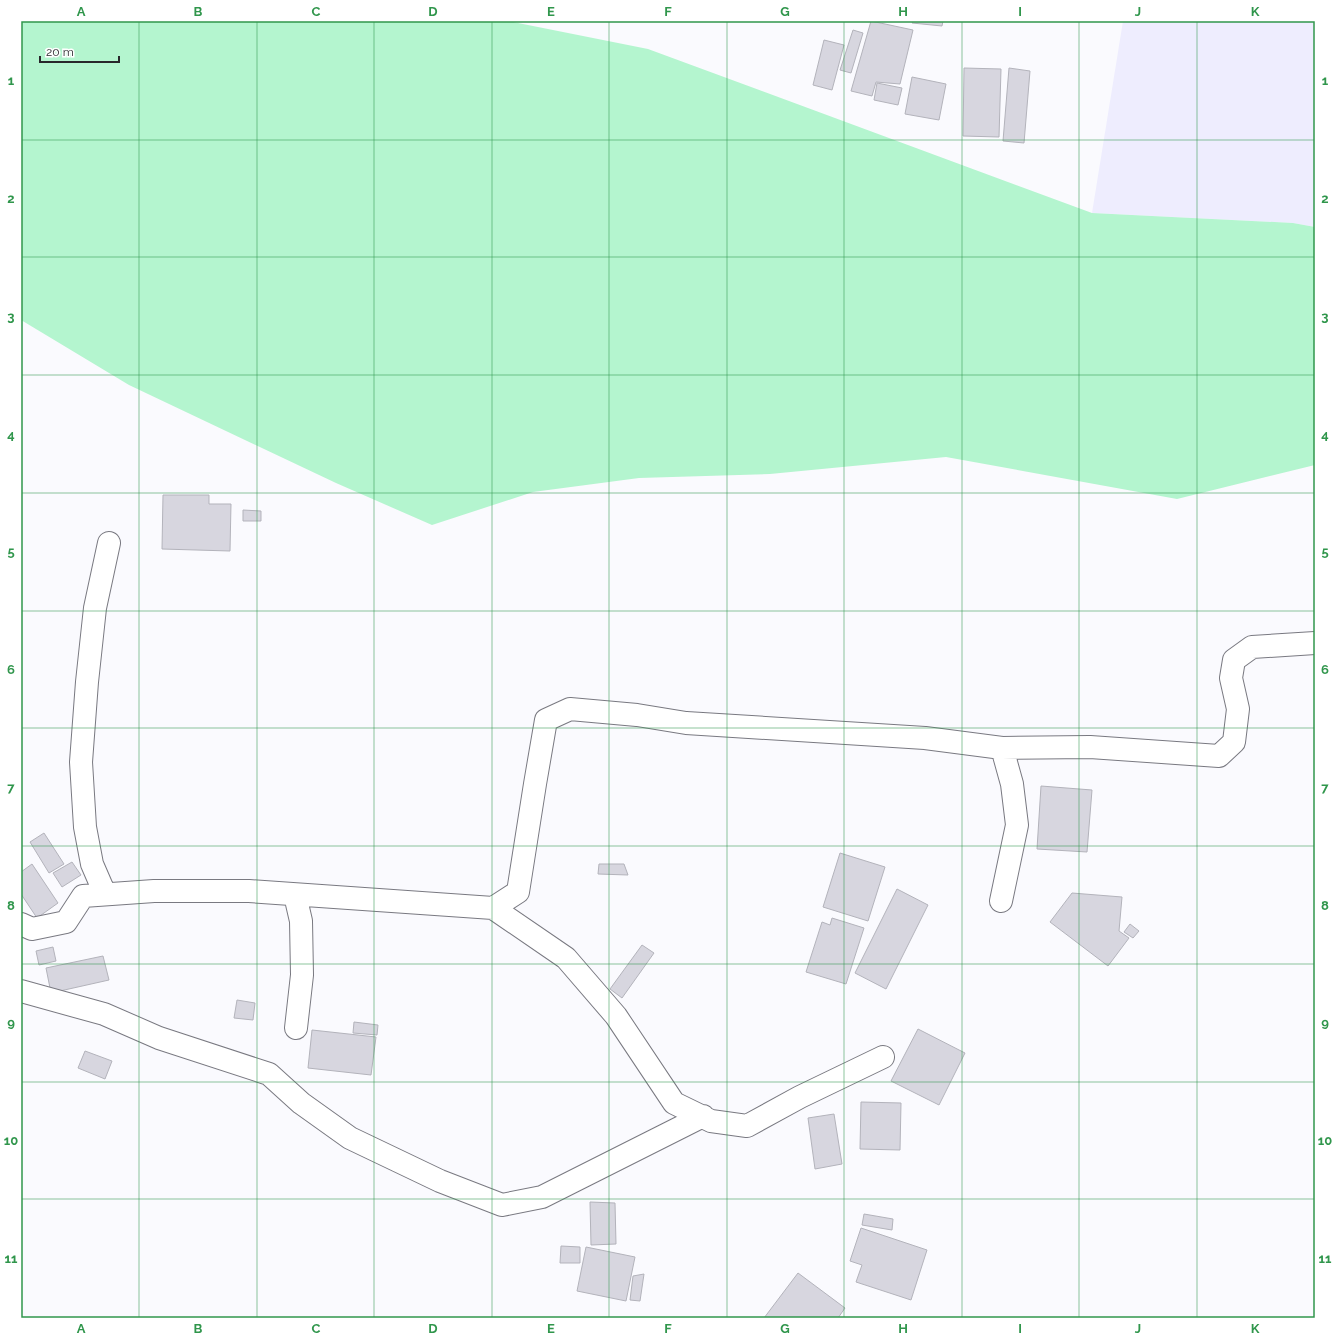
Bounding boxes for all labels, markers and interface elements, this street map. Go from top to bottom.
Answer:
text: A [77,4,86,19]
text: B [194,4,203,19]
text: C [312,4,321,19]
text: D [428,4,438,19]
text: E [547,4,555,19]
text: F [664,4,672,19]
text: G [780,4,790,19]
text: H [898,4,908,19]
text: I [1018,4,1022,19]
text: J [1135,4,1141,19]
text: K [1251,4,1260,19]
scale bar [40,38,119,64]
text: 20 m [46,45,74,59]
text: 1 [8,73,15,88]
text: 1 [1322,73,1329,88]
text: 2 [7,191,15,206]
text: 2 [1321,191,1329,206]
text: 3 [7,309,15,324]
text: 3 [1321,309,1329,324]
text: 4 [7,427,15,442]
text: 4 [1321,427,1329,442]
text: 5 [7,544,15,559]
text: 5 [1321,544,1329,559]
text: 6 [7,662,15,677]
text: 6 [1321,662,1329,677]
text: 7 [7,780,15,795]
text: 7 [1321,780,1329,795]
text: 8 [7,898,15,913]
text: 8 [1321,898,1329,913]
text: 9 [7,1015,15,1030]
text: 9 [1321,1015,1329,1030]
text: 10 [4,1133,18,1148]
text: 10 [1318,1133,1332,1148]
text: 11 [5,1251,18,1266]
text: 11 [1319,1251,1332,1266]
text: A [77,1321,86,1336]
text: B [194,1321,203,1336]
text: C [312,1321,321,1336]
text: D [428,1321,438,1336]
text: E [547,1321,555,1336]
text: F [664,1321,672,1336]
text: G [780,1321,790,1336]
text: H [898,1321,908,1336]
text: I [1018,1321,1022,1336]
text: J [1135,1321,1141,1336]
text: K [1251,1321,1260,1336]

